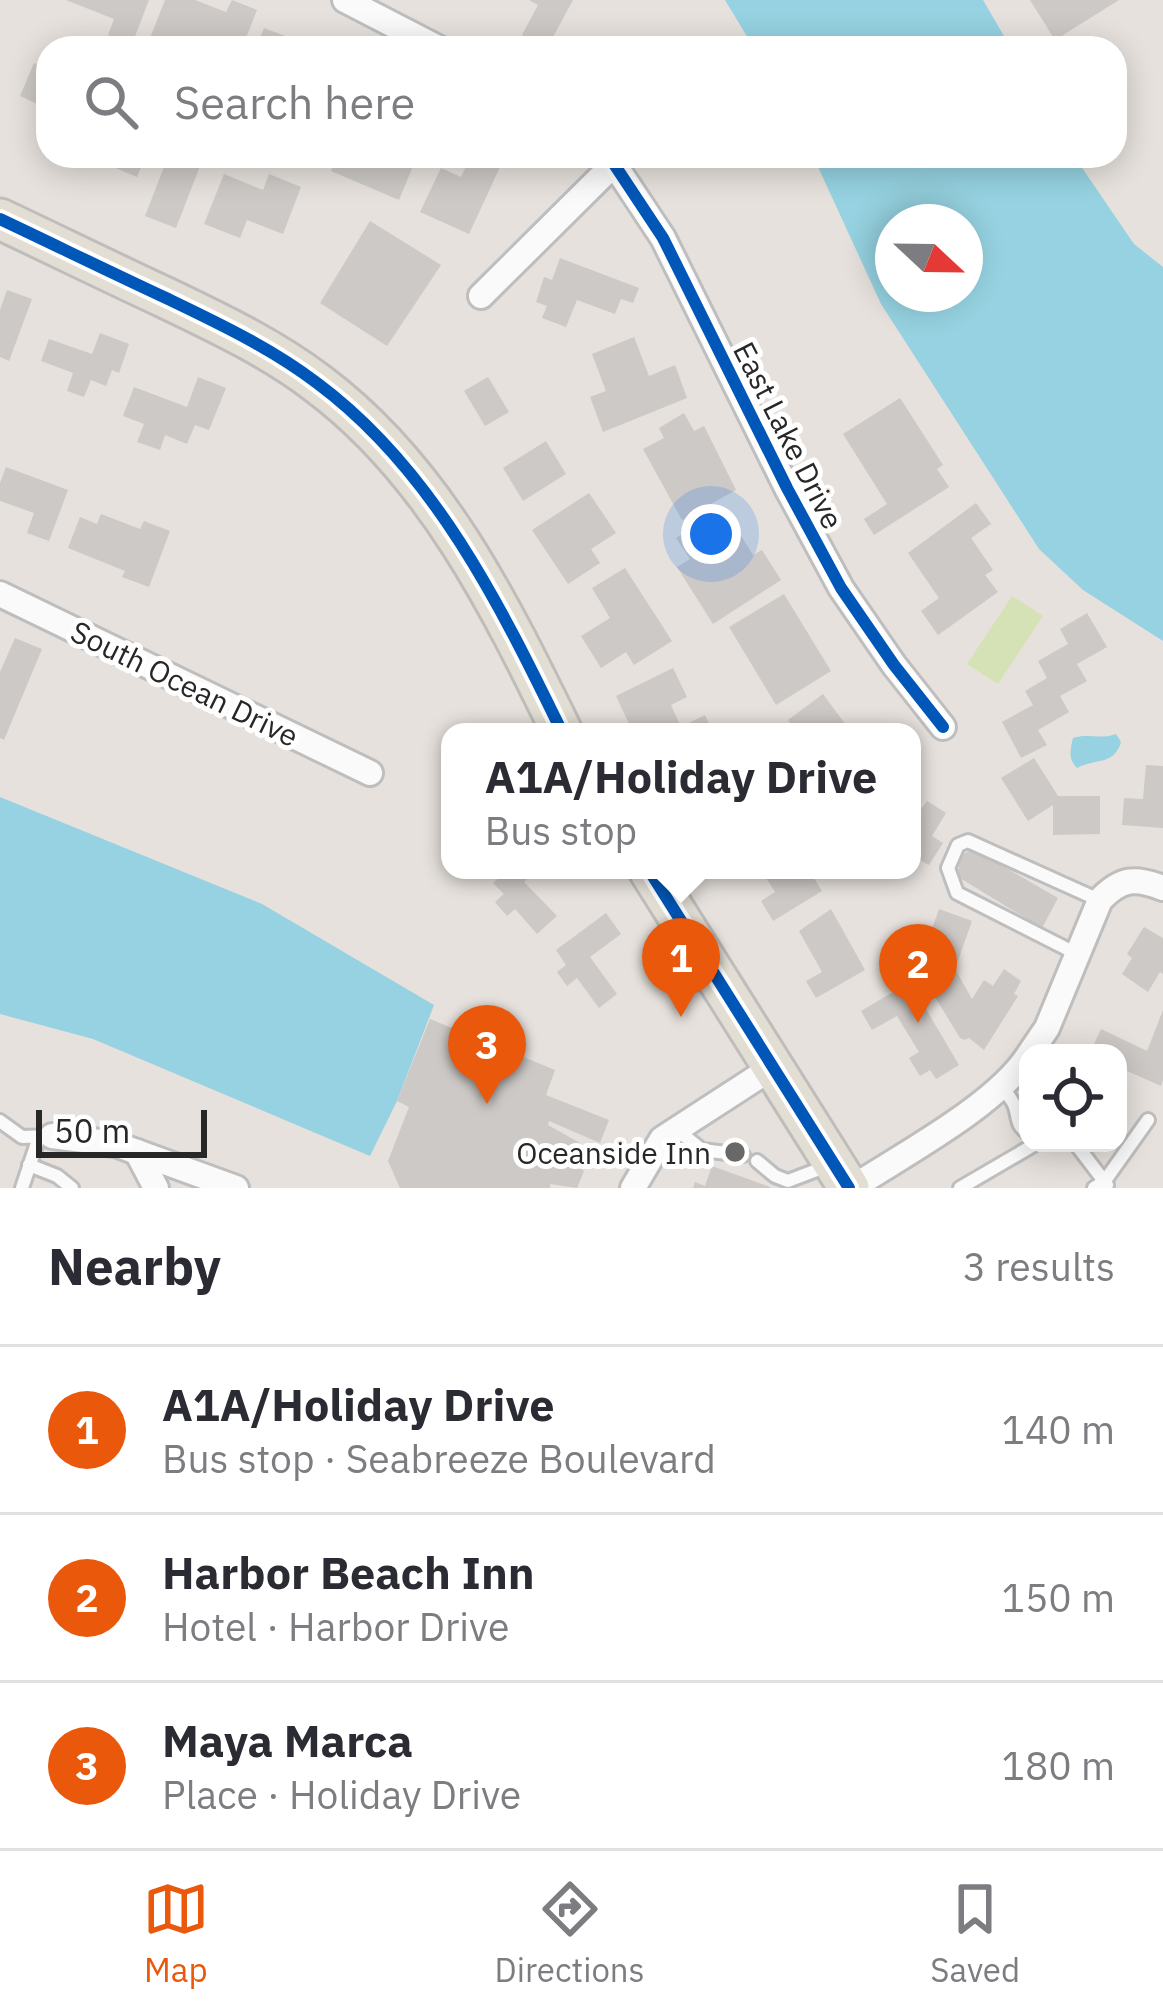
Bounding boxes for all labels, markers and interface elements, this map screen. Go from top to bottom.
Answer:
search box [36,36,1127,168]
icon: search [78,69,144,135]
text: Search here [174,73,415,131]
north arrow [875,204,983,312]
street label: East Lake Drive [725,335,853,535]
your location [681,504,741,564]
street label: South Ocean Drive [65,611,305,755]
popup [441,723,921,879]
text: A1A/Holiday Drive [485,747,877,805]
text: Bus stop [485,805,637,856]
pin: 1 [642,918,720,1017]
pin: 2 [879,924,957,1023]
pin: 3 [448,1005,526,1104]
map controls [1019,1044,1127,1152]
button: locate [1019,1044,1127,1152]
scale bar [36,1104,207,1157]
text: 50 m [54,1109,130,1152]
place label: Oceanside Inn [516,1133,711,1172]
marker: Oceanside Inn [722,1139,748,1165]
text: Nearby [48,1233,221,1299]
text: 3 results [963,1241,1115,1292]
text: A1A/Holiday Drive [162,1375,555,1433]
text: 1 [75,1404,99,1455]
text: 140 m [1002,1404,1115,1455]
text: Bus stop · Seabreeze Boulevard [162,1433,716,1484]
text: Harbor Beach Inn [162,1543,535,1601]
text: 2 [75,1572,99,1623]
text: 150 m [1002,1572,1115,1623]
text: Hotel · Harbor Drive [162,1601,509,1652]
text: Maya Marca [162,1711,413,1769]
text: 3 [75,1740,99,1791]
text: 180 m [1002,1740,1115,1791]
text: Place · Holiday Drive [162,1769,521,1820]
tab: Map [143,1876,209,1991]
tab: Directions [495,1876,645,1991]
tab: Saved [930,1876,1020,1991]

